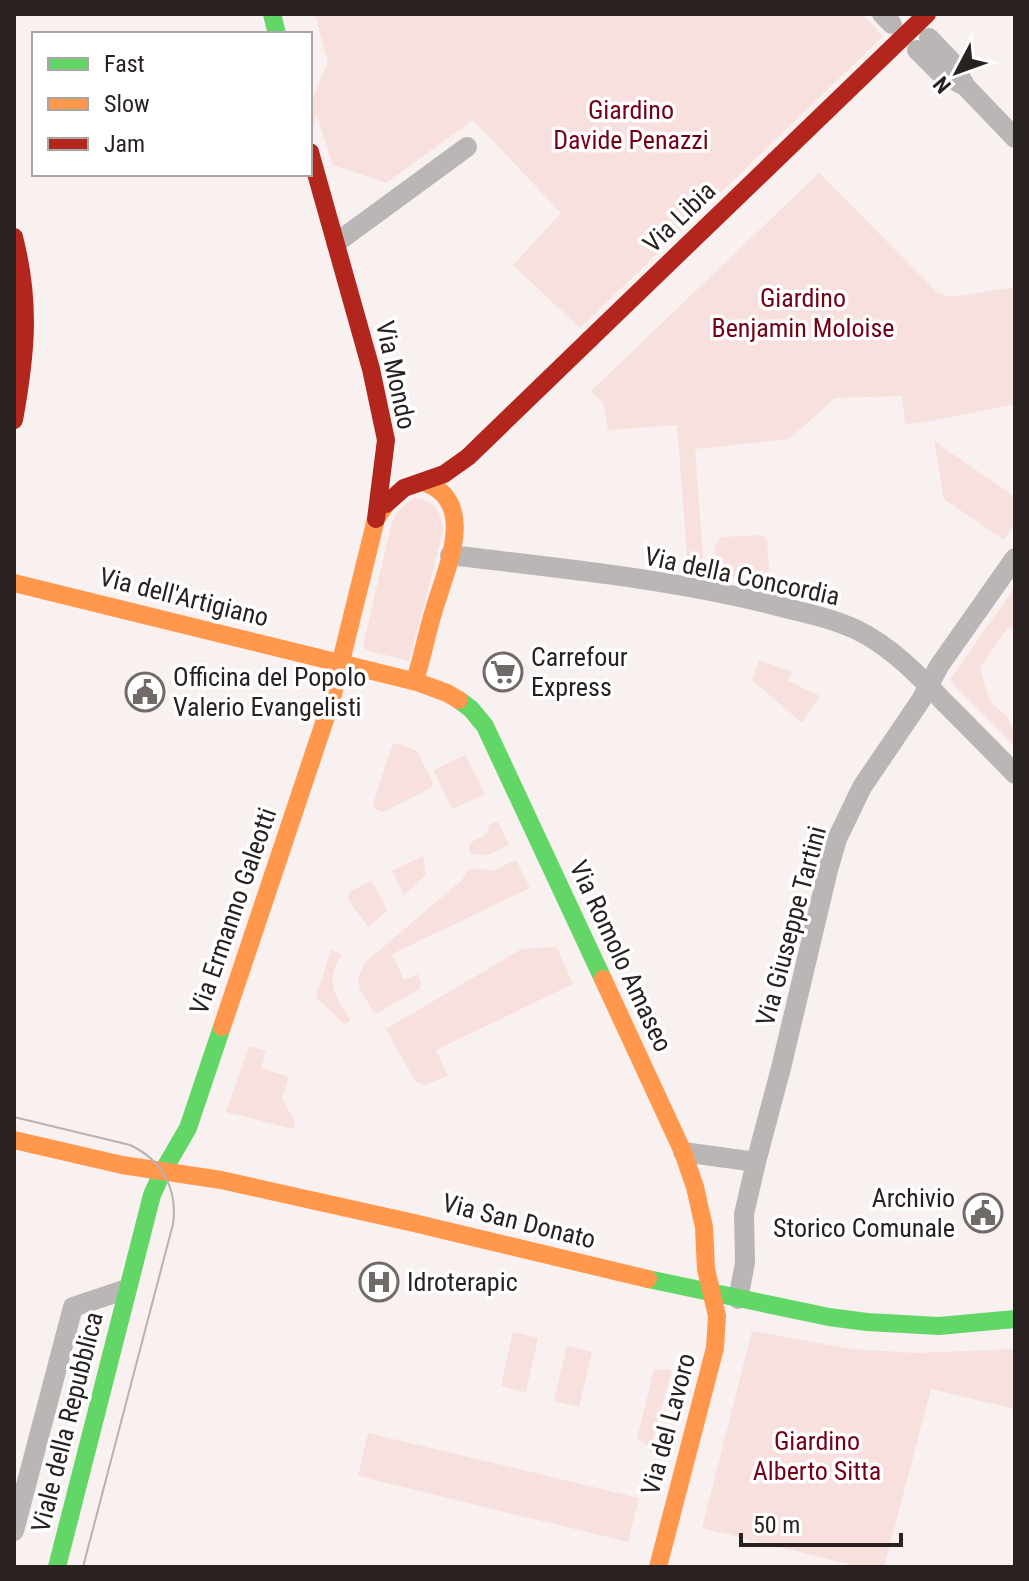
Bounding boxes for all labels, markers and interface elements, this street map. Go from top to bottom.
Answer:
legend [32,32,312,176]
north arrow [917,32,997,112]
text: Fast [104,50,145,78]
text: N [928,72,956,98]
text: Slow [104,90,150,118]
park label: Giardino Davide Penazzi [553,95,709,155]
text: Jam [104,130,145,158]
street label: Via Libia [637,175,721,259]
park label: Giardino Benjamin Moloise [711,283,895,343]
street label: Via Mondo [370,318,422,432]
street label: Via della Concordia [642,541,842,611]
street label: Via dell'Artigiano [96,562,272,632]
place label: Carrefour Express [531,642,628,702]
supermarket icon: Carrefour Express [482,651,524,693]
place label: Officina del Popolo Valerio Evangelisti [173,662,366,722]
public building icon: Officina del Popolo Valerio Evangelisti [124,671,166,713]
street label: Via Ermanno Galeotti [184,804,282,1018]
street label: Via Giuseppe Tartini [750,823,832,1029]
street label: Via Romolo Amaseo [564,856,678,1056]
place label: Archivio Storico Comunale [773,1183,955,1243]
street label: Via San Donato [439,1187,599,1255]
public building icon: Archivio Storico Comunale [962,1192,1004,1234]
hospital icon: Idroterapic [358,1261,400,1303]
place label: Idroterapic [407,1267,518,1297]
street label: Viale della Repubblica [25,1309,109,1535]
street label: Via del Lavoro [635,1350,701,1498]
park label: Giardino Alberto Sitta [753,1426,881,1486]
scale bar [741,1497,901,1547]
text: 50 m [753,1511,800,1539]

